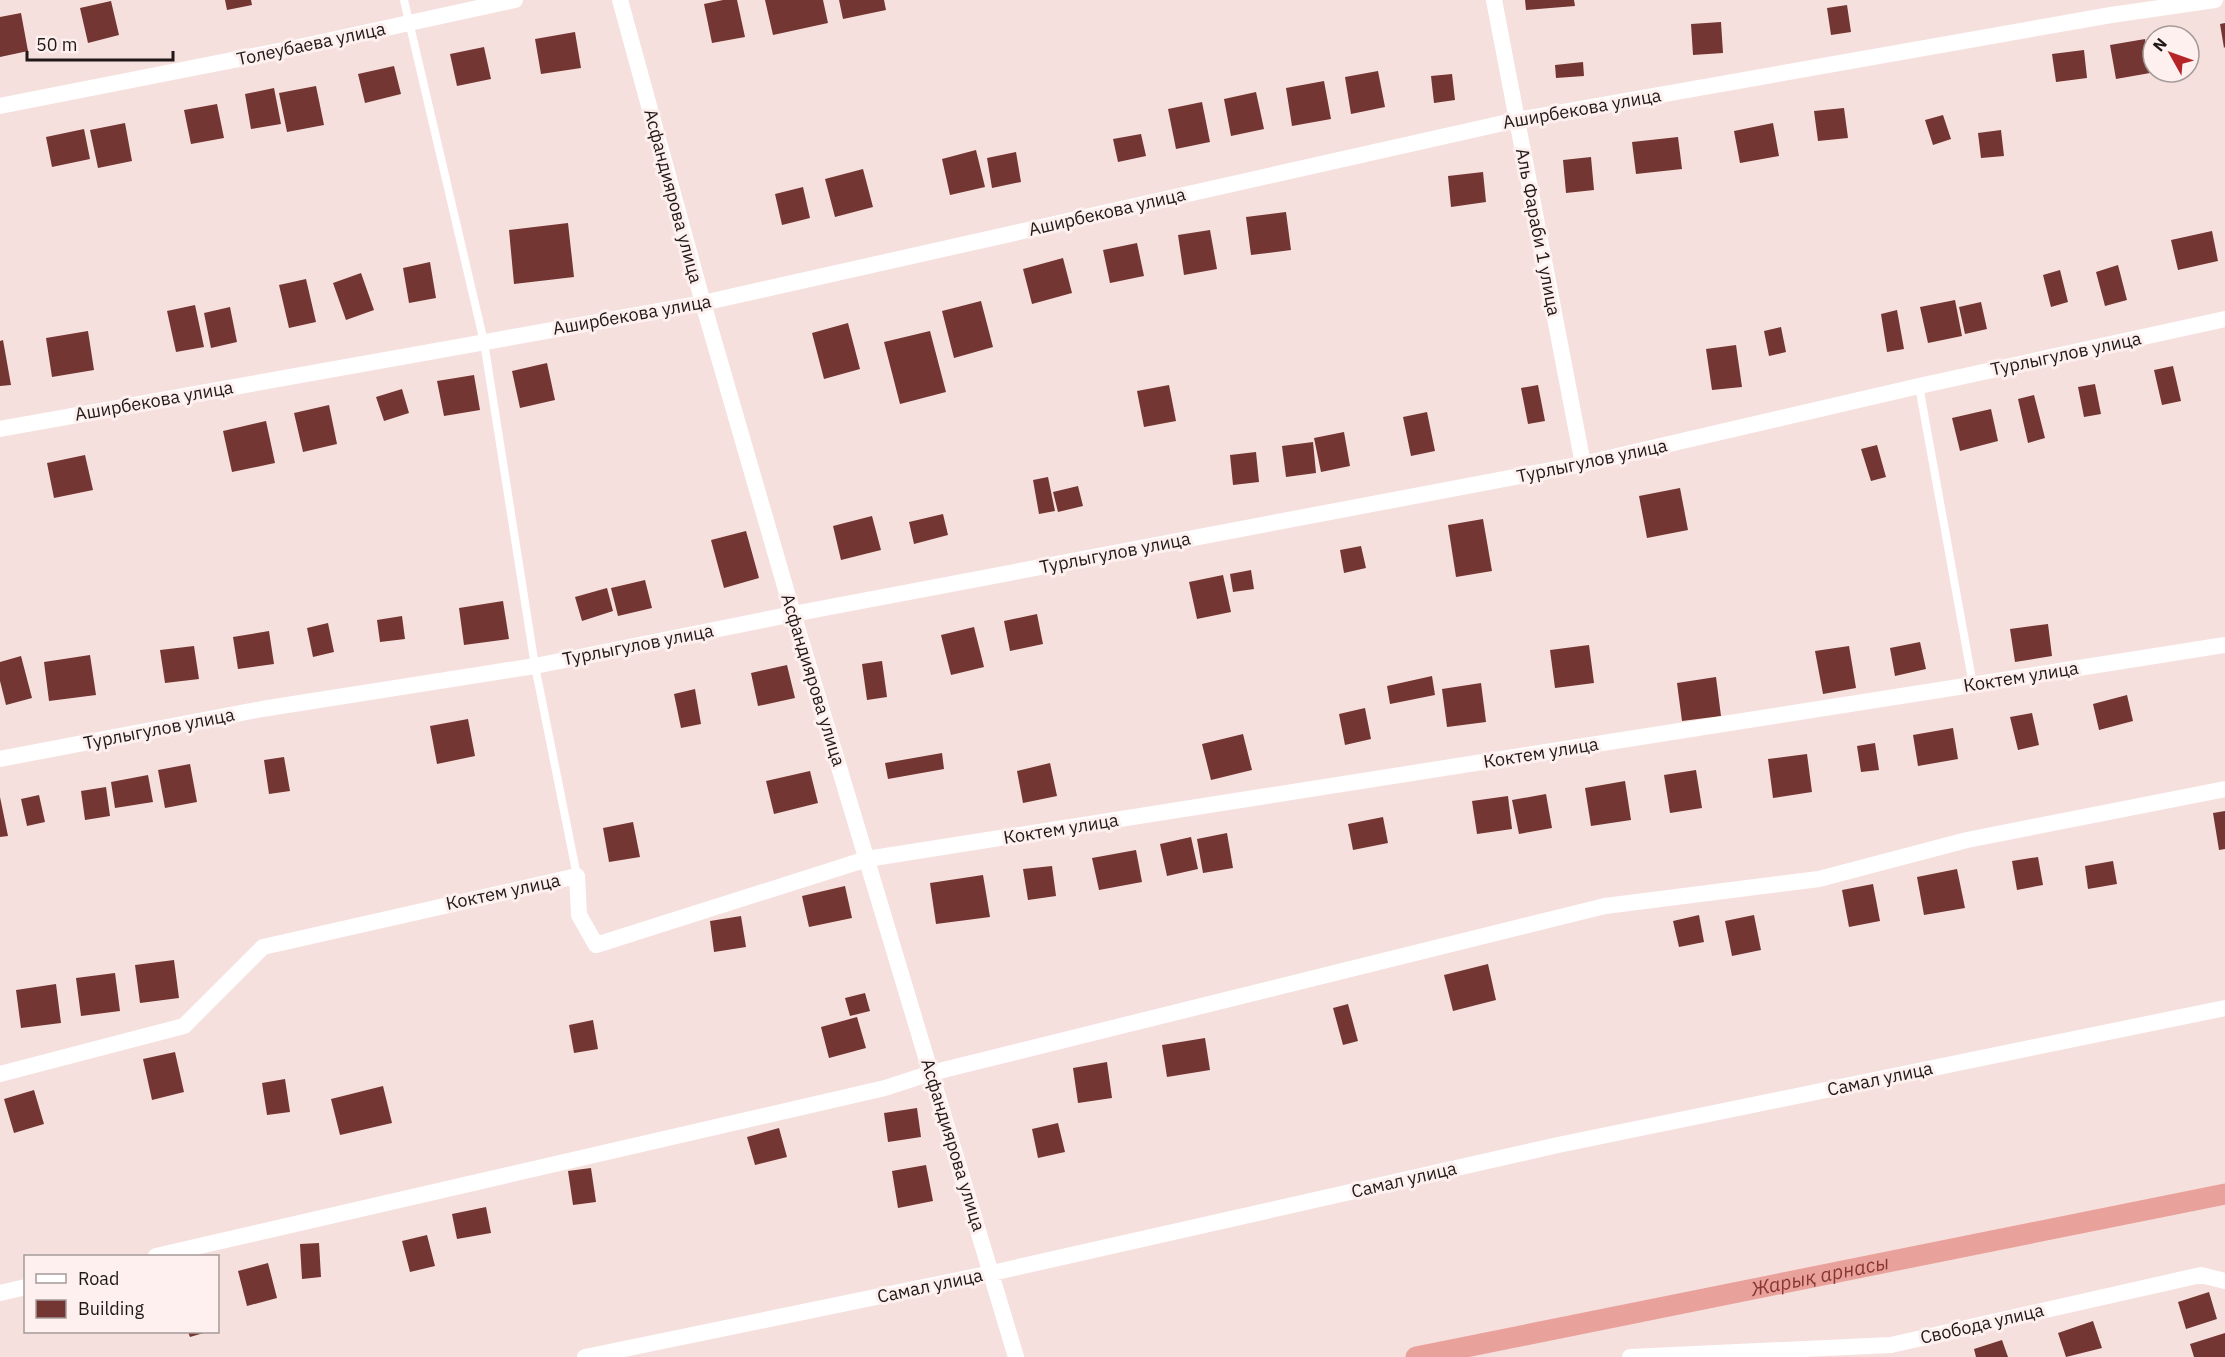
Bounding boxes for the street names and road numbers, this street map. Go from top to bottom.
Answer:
street label: Толеубаева улица [234,16,388,70]
street label: Аширбекова улица [1501,83,1663,134]
street label: Асфандиярова улица [639,106,708,286]
street label: Аль Фараби 1 улица [1511,146,1566,318]
street label: Аширбекова улица [1026,182,1188,241]
street label: Аширбекова улица [551,289,713,340]
street label: Турлыгулов улица [1989,326,2144,381]
street label: Аширбекова улица [73,375,235,426]
street label: Турлыгулов улица [1515,433,1670,488]
street label: Турлыгулов улица [1037,527,1193,578]
street label: Асфандиярова улица [776,591,851,769]
street label: Турлыгулов улица [560,619,716,670]
street label: Коктем улица [1962,656,2080,697]
street label: Турлыгулов улица [81,703,237,754]
street label: Коктем улица [1482,732,1600,773]
street label: Коктем улица [1002,808,1120,849]
street label: Коктем улица [444,868,563,915]
street label: Асфандиярова улица [916,1056,991,1234]
street label: Самал улица [1825,1056,1935,1101]
street label: Самал улица [1349,1156,1459,1203]
street label: Самал улица [875,1263,985,1308]
street label: Свобода улица [1918,1298,2046,1349]

